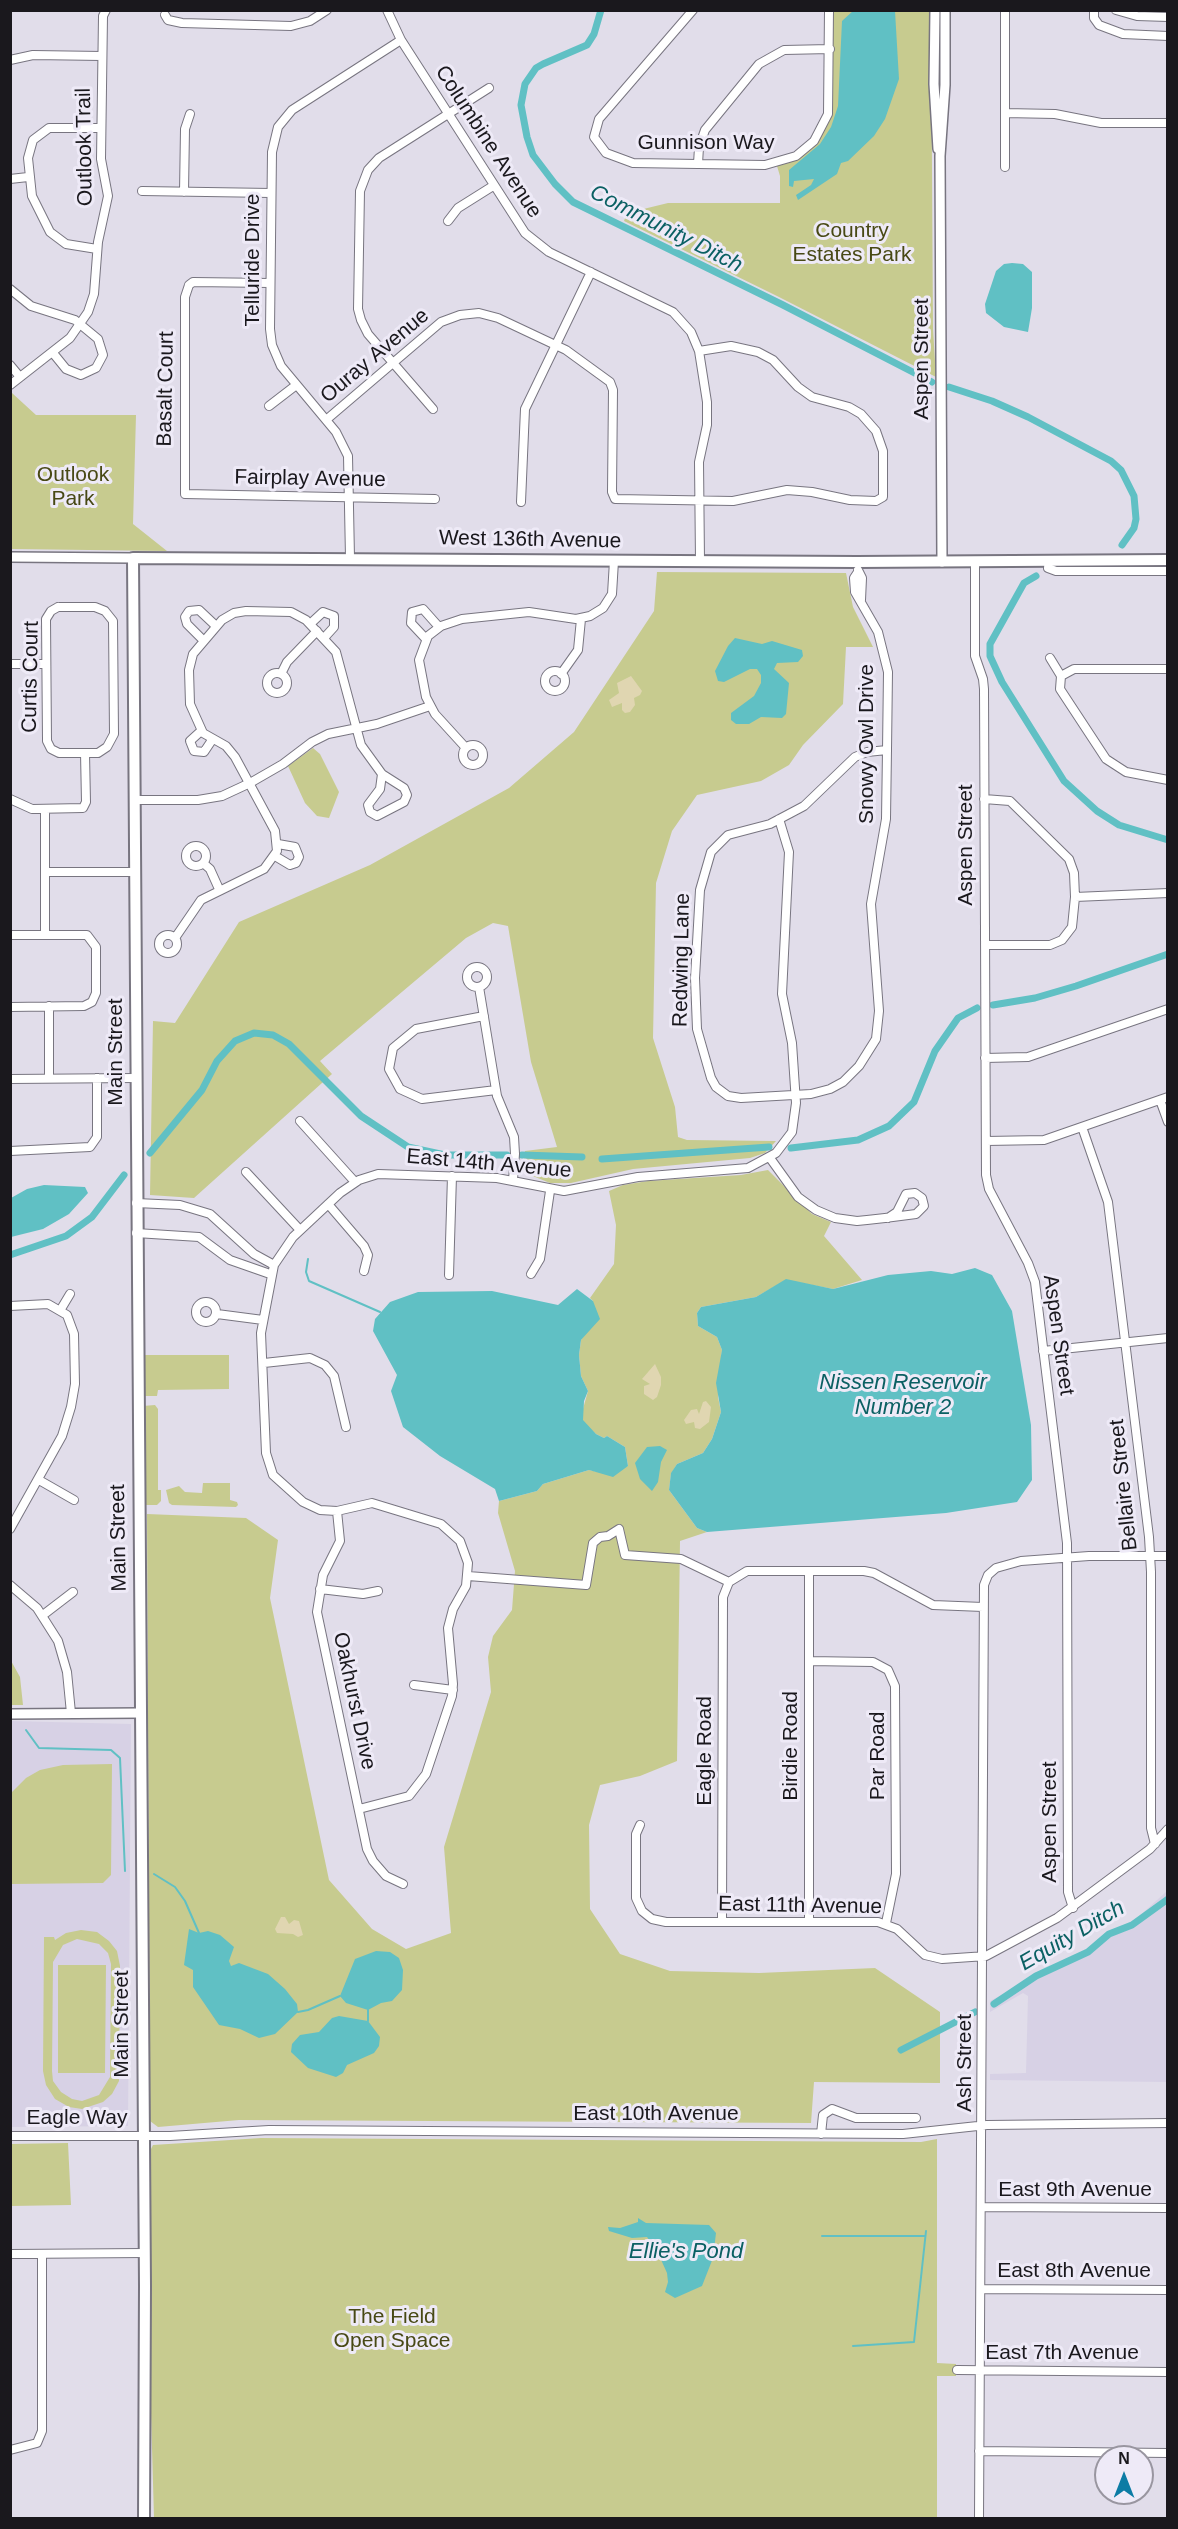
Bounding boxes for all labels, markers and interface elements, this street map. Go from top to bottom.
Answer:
street label: Columbine Avenue [429,61,547,223]
street label: Outlook Trail [71,88,99,206]
street label: Gunnison Way [638,130,774,156]
water label: Community Ditch [585,179,747,279]
street label: Telluride Drive [240,193,266,327]
park label: Country Estates Park [792,218,912,268]
street label: Aspen Street [909,298,935,420]
street label: Ouray Avenue [316,303,434,409]
street label: Basalt Court [152,331,180,447]
park label: Outlook Park [37,462,109,512]
street label: Fairplay Avenue [234,465,386,493]
street label: West 136th Avenue [439,526,621,554]
street label: Curtis Court [17,621,45,733]
street label: Snowy Owl Drive [854,664,880,824]
street label: Aspen Street [953,784,979,906]
street label: Redwing Lane [668,893,696,1027]
street label: Main Street [103,998,129,1106]
street label: East 14th Avenue [406,1144,572,1184]
street label: Aspen Street [1037,1273,1079,1397]
water label: Nissen Reservoir Number 2 [819,1370,987,1422]
street label: Bellaire Street [1105,1418,1143,1552]
street label: Main Street [105,1484,133,1592]
street label: Oakhurst Drive [327,1630,381,1772]
street label: Birdie Road [778,1691,804,1801]
street label: Eagle Road [692,1696,718,1806]
street label: Par Road [865,1712,891,1800]
street label: Aspen Street [1037,1761,1063,1883]
street label: East 11th Avenue [718,1892,882,1920]
water label: Equity Ditch [1015,1895,1129,1977]
street label: Main Street [109,1970,135,2078]
street label: Ash Street [952,2014,978,2112]
street label: East 10th Avenue [573,2101,739,2127]
street label: Eagle Way [27,2105,127,2131]
street label: East 9th Avenue [998,2177,1152,2203]
water label: Ellie's Pond [629,2239,743,2265]
street label: East 8th Avenue [997,2258,1151,2284]
park label: The Field Open Space [334,2304,450,2354]
street label: East 7th Avenue [985,2340,1139,2366]
north arrow [1094,2445,1154,2505]
text: N [1118,2450,1130,2467]

